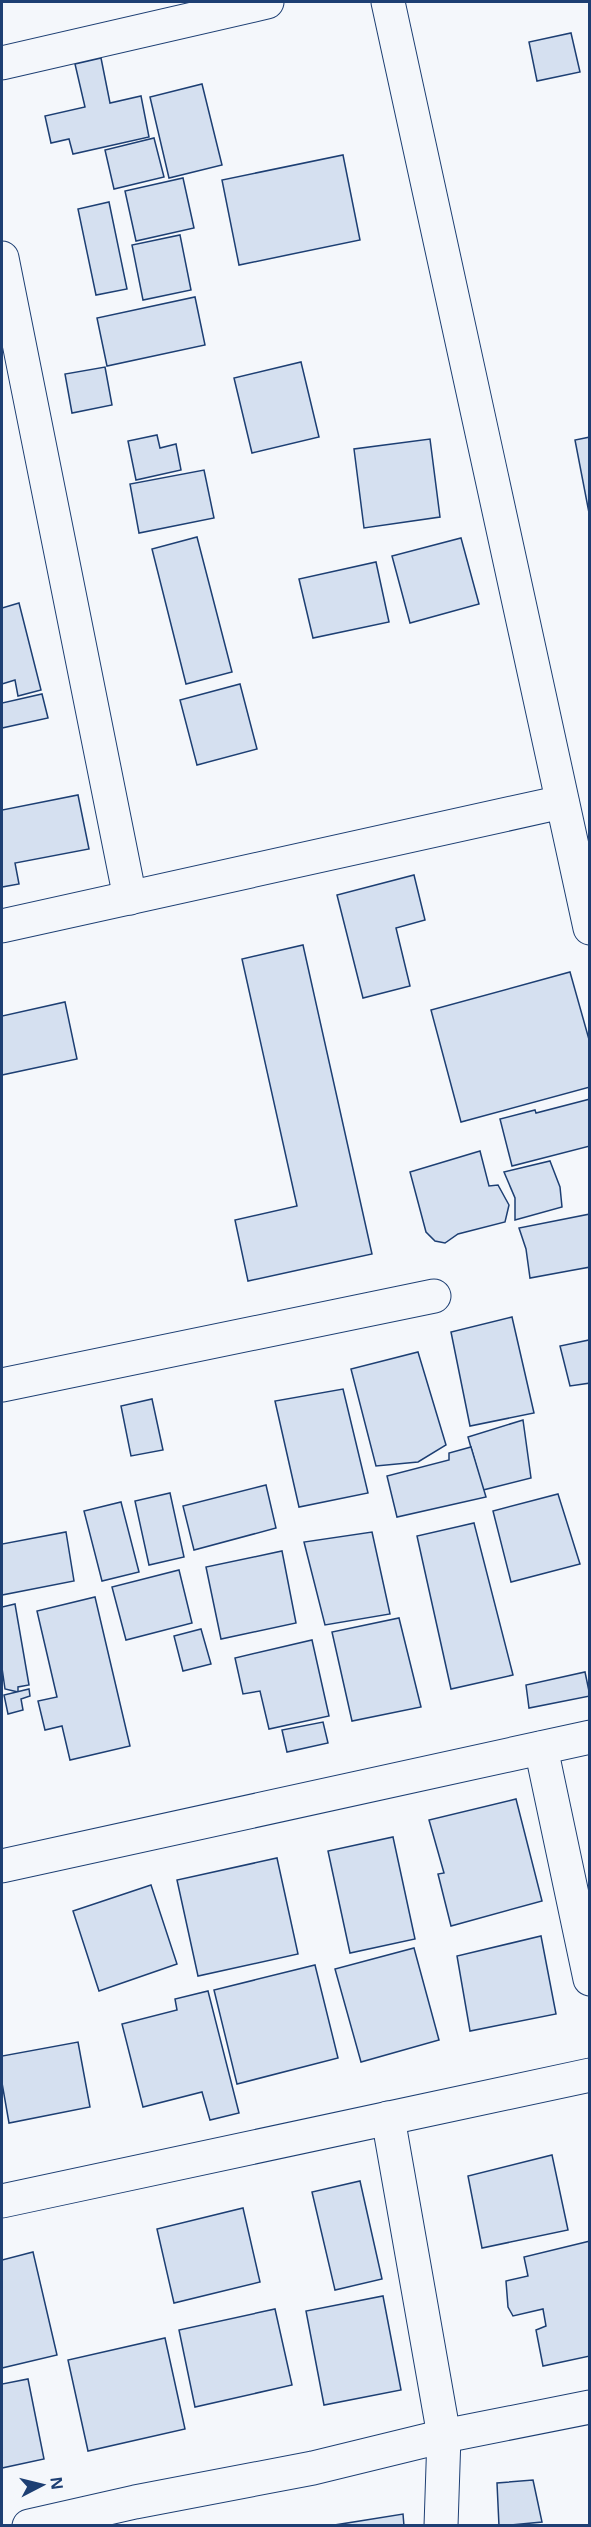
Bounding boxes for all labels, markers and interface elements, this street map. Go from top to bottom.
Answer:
north arrow [12,2455,72,2515]
text: N [45,2475,69,2491]

